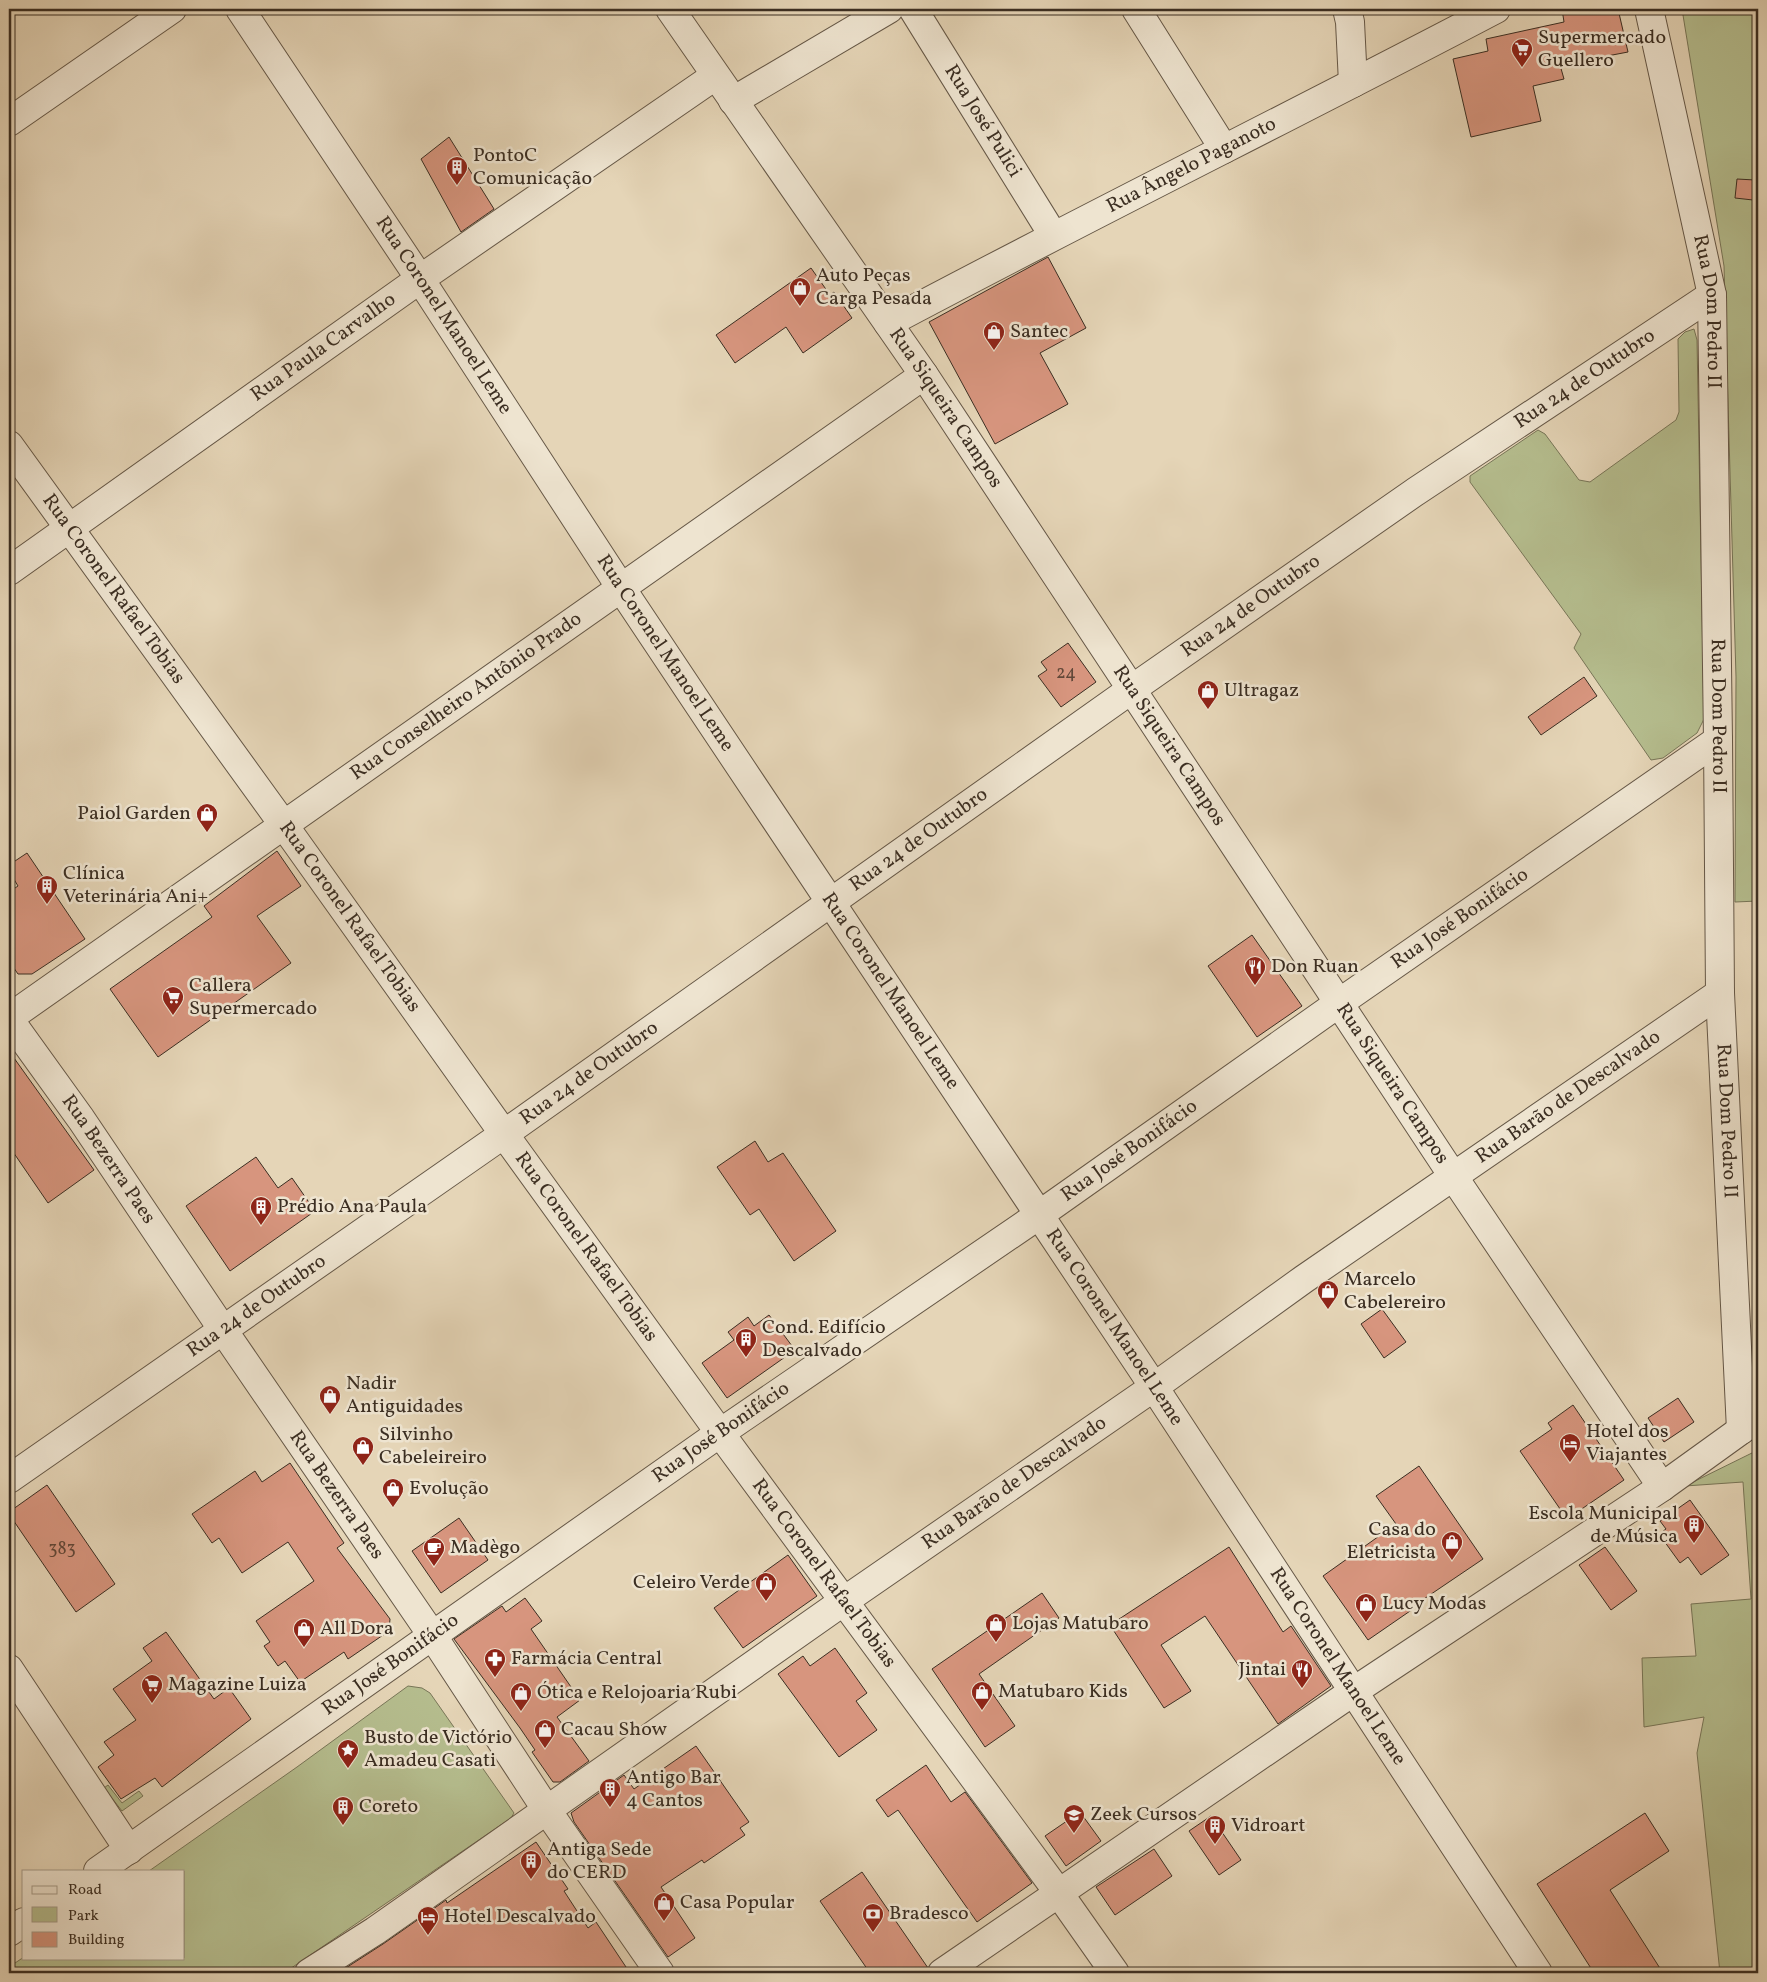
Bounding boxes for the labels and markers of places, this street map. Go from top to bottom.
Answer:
place label: Supermercado Guellero [1538,24,1666,75]
supermarket icon: Supermercado Guellero [1510,37,1534,68]
place label: PontoC Comunicação [473,142,592,193]
building icon: PontoC Comunicação [445,155,469,186]
place label: Auto Peças Carga Pesada [816,262,932,313]
shop icon: Auto Peças Carga Pesada [788,276,812,307]
place label: Santec [1010,318,1068,346]
shop icon: Santec [982,320,1006,351]
place label: Ultragaz [1224,677,1299,705]
shop icon: Ultragaz [1196,679,1220,710]
place label: Paiol Garden [77,800,191,828]
shop icon: Paiol Garden [195,802,219,833]
place label: Clínica Veterinária Ani+ [63,860,208,911]
building icon: Clínica Veterinária Ani+ [35,874,59,905]
place label: Don Ruan [1271,953,1359,981]
restaurant icon: Don Ruan [1243,955,1267,986]
place label: Callera Supermercado [189,972,317,1023]
supermarket icon: Callera Supermercado [161,985,185,1016]
place label: Prédio Ana Paula [277,1193,427,1221]
building icon: Prédio Ana Paula [249,1195,273,1226]
place label: Marcelo Cabelereiro [1344,1266,1446,1317]
shop icon: Marcelo Cabelereiro [1316,1279,1340,1310]
place label: Cond. Edifício Descalvado [762,1314,886,1365]
building icon: Cond. Edifício Descalvado [734,1327,758,1358]
place label: Nadir Antiguidades [346,1370,463,1421]
shop icon: Nadir Antiguidades [318,1384,342,1415]
place label: Hotel dos Viajantes [1586,1418,1668,1469]
place label: Silvinho Cabeleireiro [379,1421,487,1472]
hotel icon: Hotel dos Viajantes [1558,1432,1582,1463]
shop icon: Silvinho Cabeleireiro [351,1435,375,1466]
place label: Evolução [409,1475,489,1503]
shop icon: Evolução [381,1477,405,1508]
place label: Escola Municipal de Música [1528,1500,1678,1551]
building icon: Escola Municipal de Música [1682,1513,1706,1544]
place label: Casa do Eletricista [1347,1516,1436,1567]
shop icon: Casa do Eletricista [1440,1530,1464,1561]
place label: Madègo [450,1534,520,1562]
cafe icon: Madègo [422,1536,446,1567]
place label: Celeiro Verde [633,1569,750,1597]
shop icon: Celeiro Verde [754,1571,778,1602]
place label: Lucy Modas [1382,1590,1486,1618]
shop icon: Lucy Modas [1354,1592,1378,1623]
place label: Lojas Matubaro [1012,1610,1149,1638]
shop icon: Lojas Matubaro [984,1612,1008,1643]
place label: All Dora [320,1615,394,1643]
shop icon: All Dora [292,1617,316,1648]
place label: Farmácia Central [511,1645,662,1673]
pharmacy icon: Farmácia Central [483,1647,507,1678]
place label: Jintai [1238,1656,1286,1684]
restaurant icon: Jintai [1290,1658,1314,1689]
place label: Magazine Luiza [168,1671,307,1699]
supermarket icon: Magazine Luiza [140,1673,164,1704]
place label: Matubaro Kids [998,1678,1128,1706]
place label: Ótica e Relojoaria Rubi [537,1679,737,1707]
shop icon: Matubaro Kids [970,1680,994,1711]
shop icon: Ótica e Relojoaria Rubi [509,1681,533,1712]
place label: Cacau Show [561,1716,668,1744]
shop icon: Cacau Show [533,1718,557,1749]
place label: Busto de Victório Amadeu Casati [364,1724,512,1775]
place icon: Busto de Victório Amadeu Casati [336,1738,360,1769]
place label: Antigo Bar 4 Cantos [626,1764,721,1815]
building icon: Antigo Bar 4 Cantos [598,1777,622,1808]
place label: Coreto [359,1793,418,1821]
building icon: Coreto [331,1795,355,1826]
place label: Zeek Cursos [1090,1801,1197,1829]
school or university icon: Zeek Cursos [1062,1803,1086,1834]
place label: Vidroart [1231,1812,1305,1840]
building icon: Vidroart [1203,1814,1227,1845]
place label: Antiga Sede do CERD [547,1836,652,1887]
building icon: Antiga Sede do CERD [519,1849,543,1880]
place label: Casa Popular [680,1889,794,1917]
shop icon: Casa Popular [652,1891,676,1922]
place label: Bradesco [889,1900,969,1928]
bank icon: Bradesco [861,1902,885,1933]
place label: Hotel Descalvado [444,1903,596,1931]
hotel icon: Hotel Descalvado [416,1905,440,1936]

